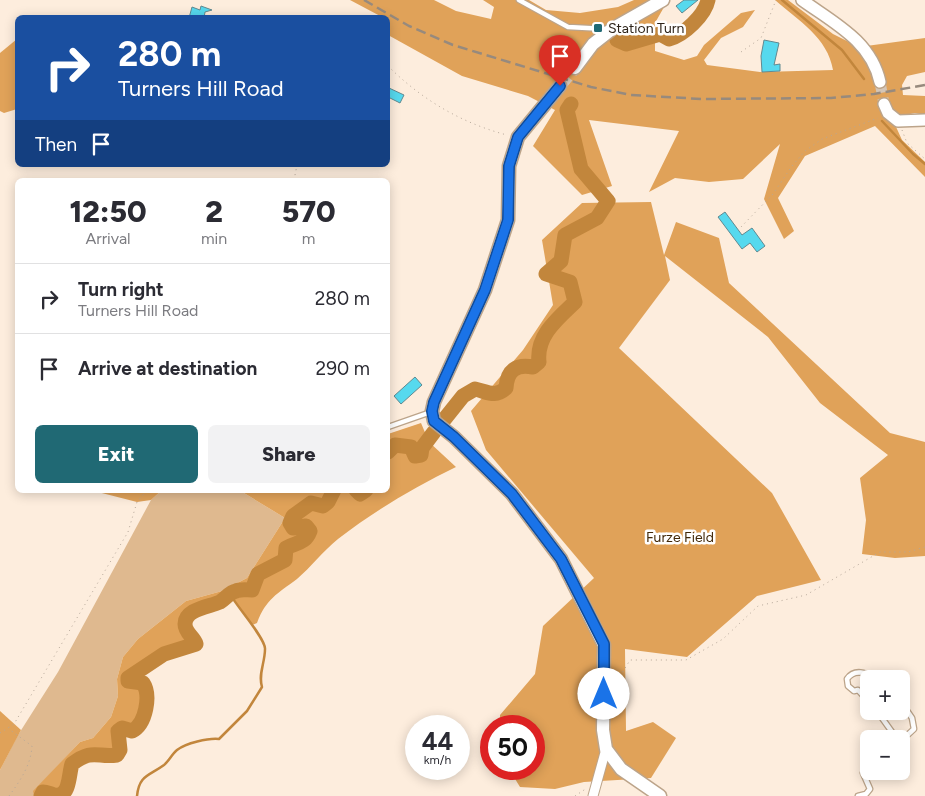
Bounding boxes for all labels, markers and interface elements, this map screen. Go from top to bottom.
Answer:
place label: Station Turn [608,20,685,37]
marker: Station Turn [592,22,604,34]
text: 280 m [118,33,221,75]
icon: right [35,35,100,100]
pin [539,35,581,86]
icon: arrive [546,42,574,70]
text: Turners Hill Road [118,75,284,102]
icon: arrive [87,130,115,158]
text: Then [35,133,77,156]
text: 12:50 [69,193,147,230]
text: 2 [205,193,223,230]
text: 570 [282,193,336,230]
text: Arrival [85,229,131,248]
text: min [201,229,227,248]
text: m [302,229,315,248]
text: Turn right [78,278,164,301]
icon: right [35,285,63,313]
text: 280 m [315,287,370,310]
text: Turners Hill Road [78,301,198,320]
icon: arrive [35,355,63,383]
text: Arrive at destination [78,357,257,380]
text: 290 m [316,357,370,380]
button: Exit [35,425,198,483]
button: Share [208,425,370,483]
park label: Furze Field [646,529,714,546]
position arrow [577,667,629,719]
map controls [860,670,910,780]
button: + [860,670,910,720]
speed limit sign: 50 [480,715,545,780]
text: 44 [422,726,453,756]
button: − [860,730,910,780]
text: km/h [424,753,451,767]

